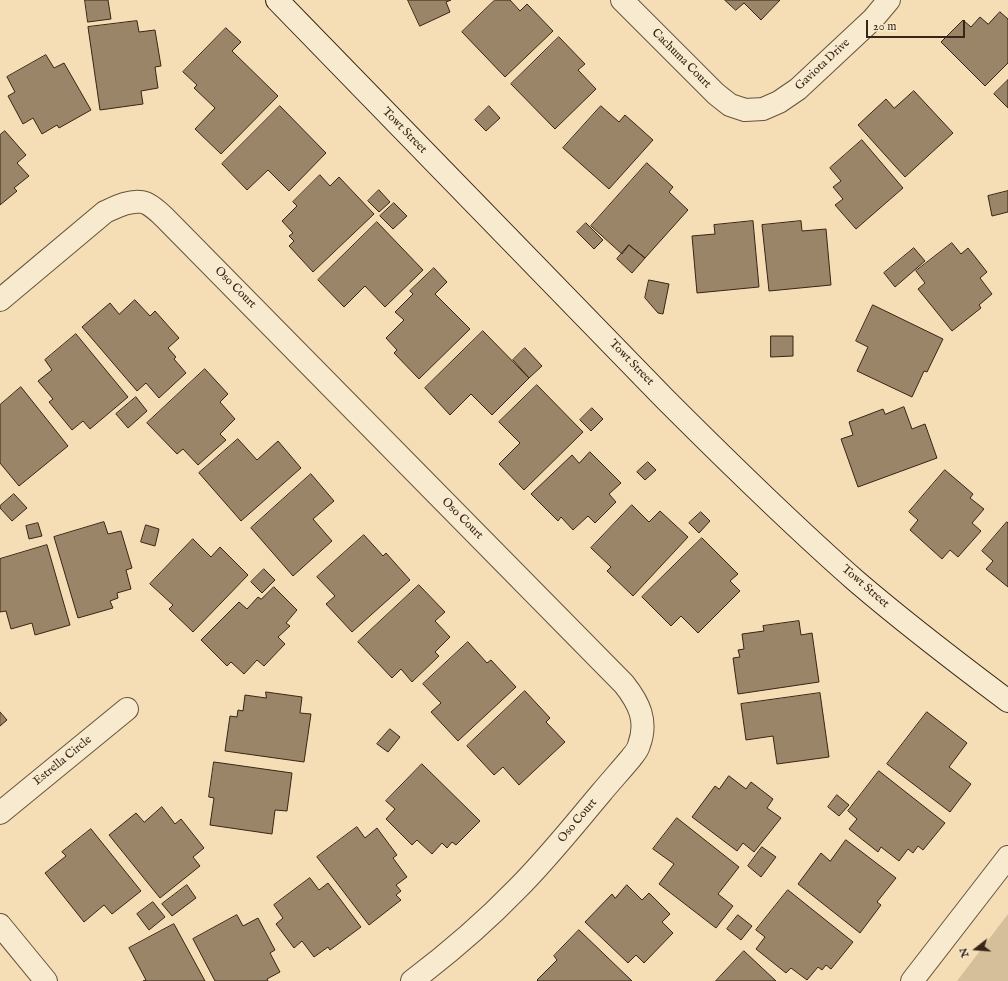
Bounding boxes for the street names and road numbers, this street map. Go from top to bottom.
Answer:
street label: Cachuma Court [648,26,714,92]
street label: Gaviota Drive [793,36,853,94]
street label: Towt Street [379,105,429,157]
street label: Oso Court [211,264,259,312]
street label: Towt Street [606,337,656,389]
street label: Oso Court [438,495,486,543]
street label: Towt Street [838,562,892,612]
street label: Estrella Circle [31,733,95,789]
street label: Oso Court [555,796,601,846]

